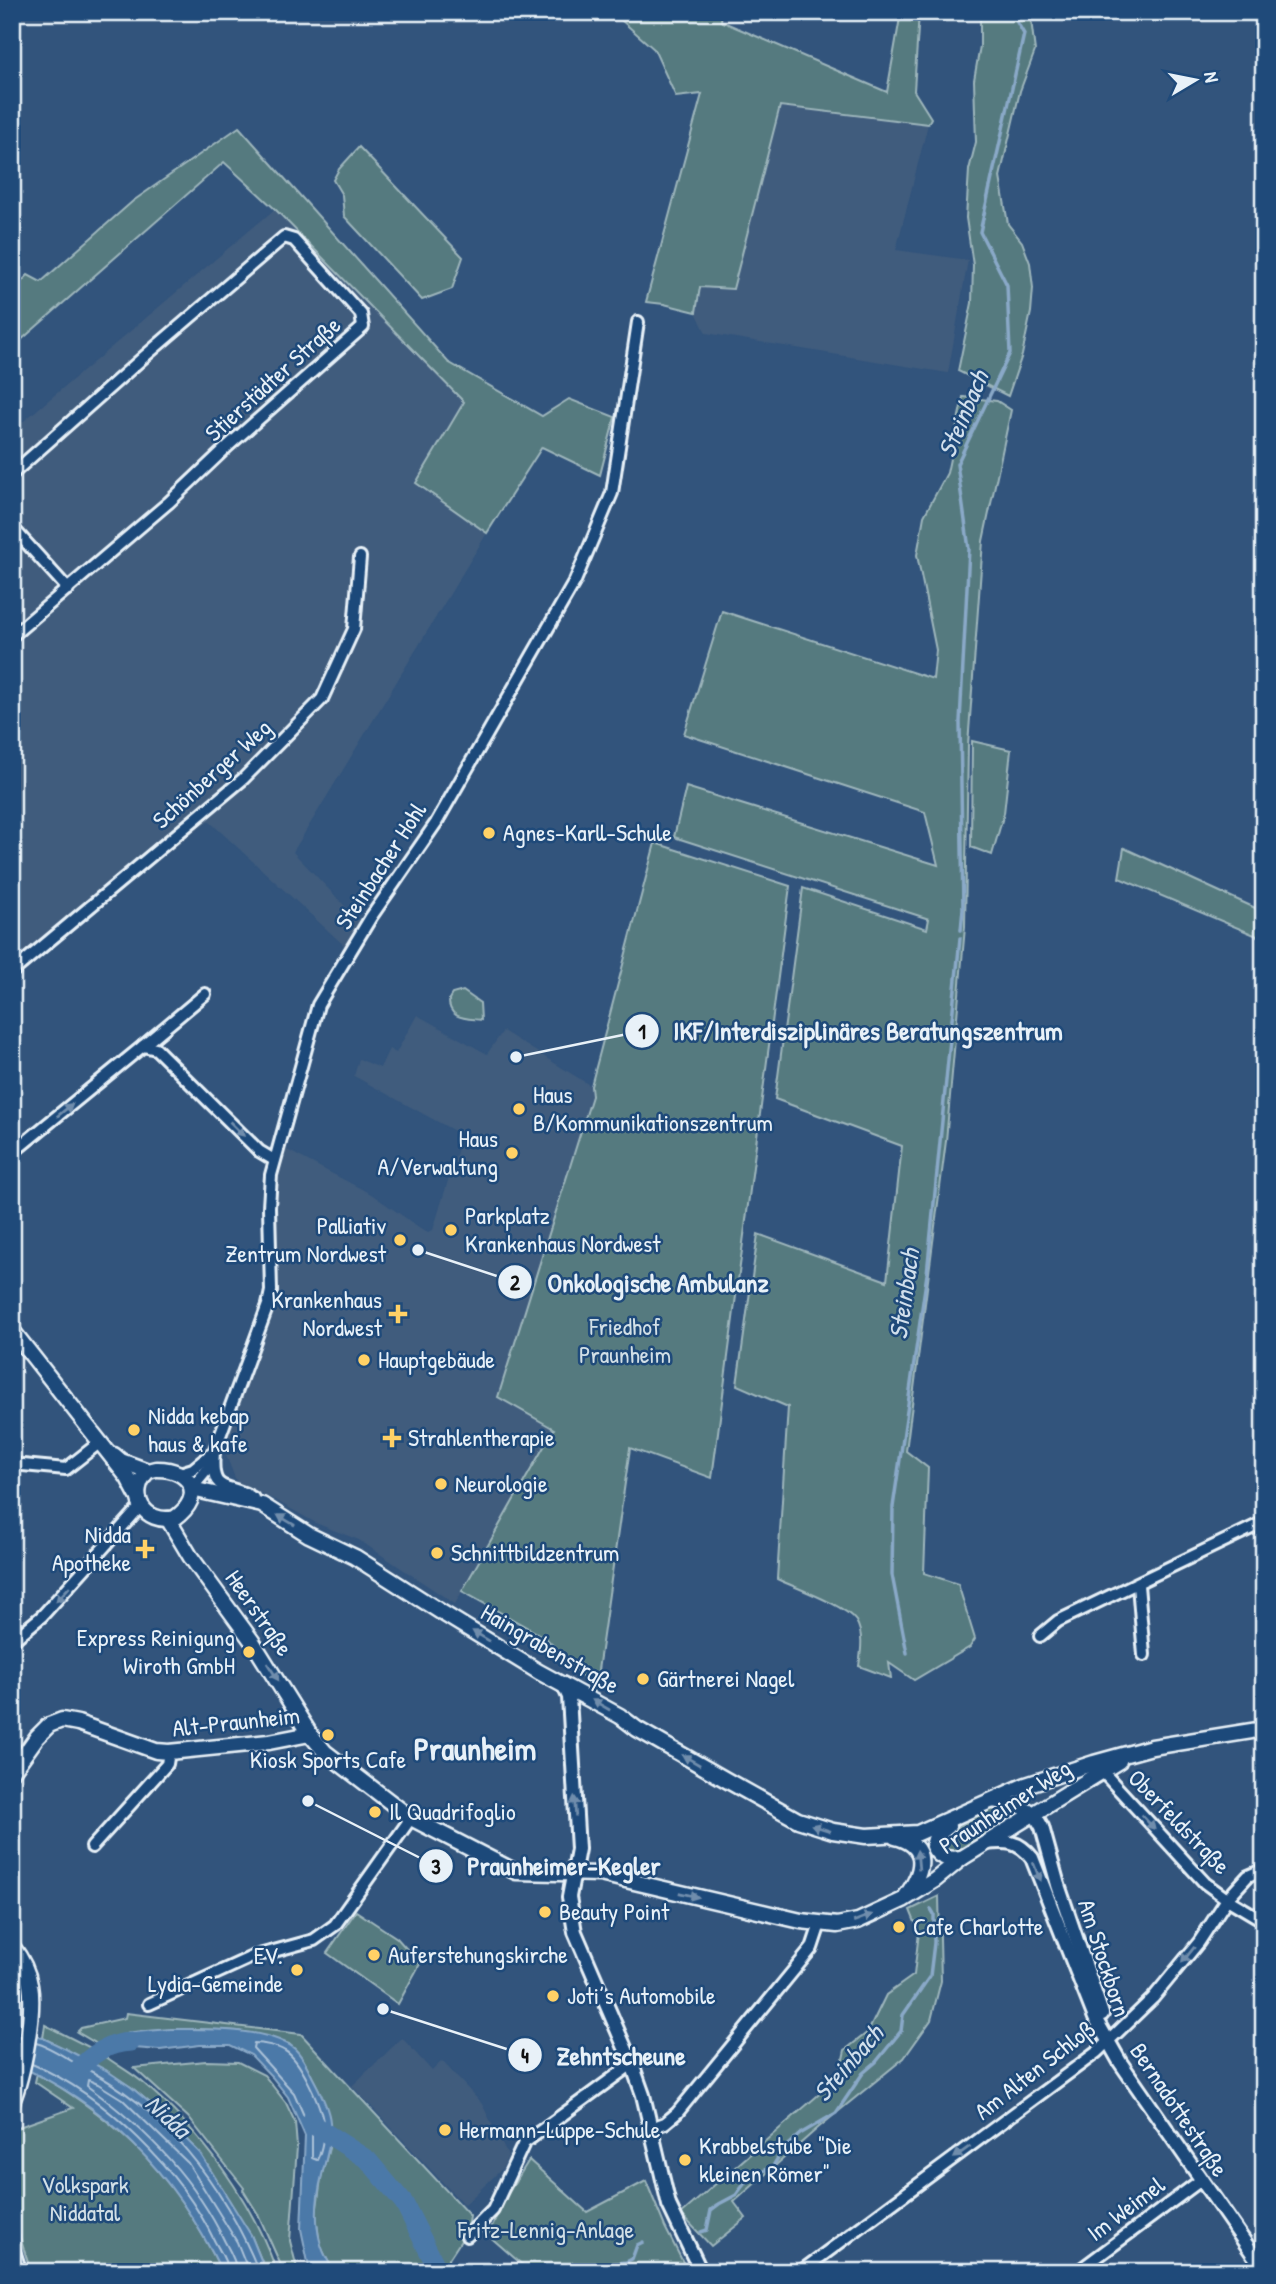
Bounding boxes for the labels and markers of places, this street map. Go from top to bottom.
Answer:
place label: Agnes-Karll-Schule [503,816,672,848]
marker: Agnes-Karll-Schule [481,825,497,841]
callout: IKF/Interdisziplinäres Beratungszentrum [624,1008,1077,1055]
place label: Haus B/Kommunikationszentrum [533,1078,773,1138]
marker: Haus B/Kommunikationszentrum [511,1101,527,1117]
place label: Haus A/Verwaltung [378,1122,498,1182]
marker: Haus A/Verwaltung [504,1145,520,1161]
place label: Parkplatz Krankenhaus Nordwest [465,1199,661,1259]
place label: Palliativ Zentrum Nordwest [225,1209,387,1269]
marker: Parkplatz Krankenhaus Nordwest [443,1222,459,1238]
marker: Palliativ Zentrum Nordwest [392,1232,408,1248]
callout: Onkologische Ambulanz [498,1259,782,1306]
place label: Krankenhaus Nordwest [271,1283,383,1343]
marker: Krankenhaus Nordwest [388,1304,408,1324]
place label: Hauptgebäude [378,1343,495,1375]
marker: Hauptgebäude [356,1352,372,1368]
place label: Nidda kebap haus & kafe [148,1399,249,1459]
place label: Strahlentherapie [408,1421,555,1453]
marker: Nidda kebap haus & kafe [126,1422,142,1438]
marker: Strahlentherapie [382,1428,402,1448]
place label: Neurologie [455,1467,548,1499]
marker: Neurologie [433,1476,449,1492]
place label: Nidda Apotheke [52,1518,131,1578]
place label: Schnittbildzentrum [451,1536,619,1568]
marker: Nidda Apotheke [137,1541,153,1557]
marker: Schnittbildzentrum [429,1545,445,1561]
place label: Express Reinigung Wiroth GmbH [77,1621,235,1681]
marker: Express Reinigung Wiroth GmbH [241,1644,257,1660]
place label: Gärtnerei Nagel [657,1662,795,1694]
marker: Gärtnerei Nagel [635,1671,651,1687]
marker: Kiosk Sports Cafe [320,1727,336,1743]
place label: Kiosk Sports Cafe [250,1743,407,1775]
place label: Il Quadrifoglio [389,1795,516,1827]
marker: Il Quadrifoglio [367,1804,383,1820]
callout: Praunheimer-Kegler [418,1843,674,1890]
place label: Beauty Point [559,1895,670,1927]
marker: Beauty Point [537,1904,553,1920]
place label: Cafe Charlotte [913,1910,1044,1942]
marker: Cafe Charlotte [891,1919,907,1935]
place label: Auferstehungskirche [388,1938,568,1970]
place label: EV. Lydia-Gemeinde [148,1939,283,1999]
marker: Auferstehungskirche [366,1947,382,1963]
marker: EV. Lydia-Gemeinde [289,1962,305,1978]
place label: Joti’s Automobile [567,1979,716,2011]
marker: Joti’s Automobile [545,1988,561,2004]
callout: Zehntscheune [508,2032,700,2079]
place label: Hermann-Luppe-Schule [459,2113,661,2145]
marker: Hermann-Luppe-Schule [437,2122,453,2138]
place label: Krabbelstube "Die kleinen Römer" [699,2129,852,2189]
marker: Krabbelstube "Die kleinen Römer" [677,2152,693,2168]

